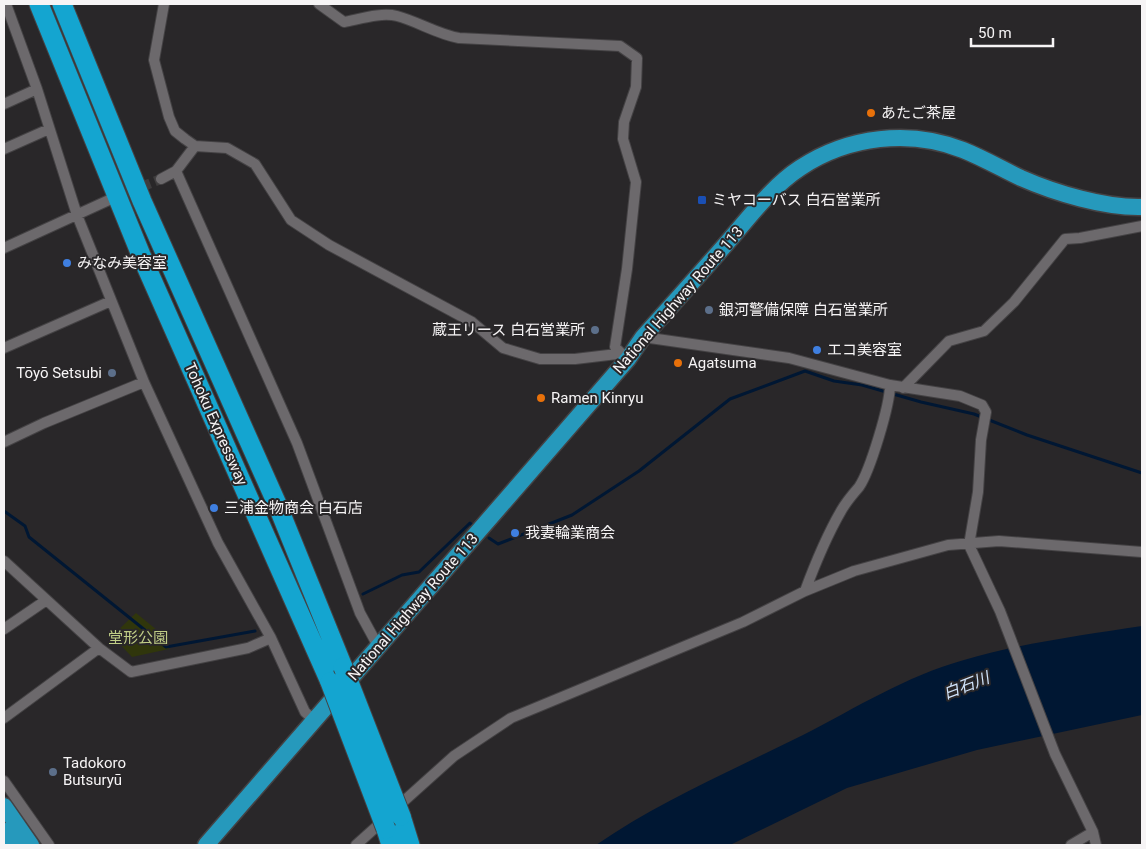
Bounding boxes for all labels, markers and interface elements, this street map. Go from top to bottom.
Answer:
scale bar [971,15,1054,47]
text: 50 m [978,24,1012,42]
place label: あたご茶屋 [881,104,956,122]
marker: あたご茶屋 [865,107,877,119]
place label: ミヤコーバス 白石営業所 [712,191,881,209]
marker: ミヤコーバス 白石営業所 [696,194,708,206]
street label: National Highway Route 113 [609,223,747,377]
place label: みなみ美容室 [77,254,167,272]
marker: みなみ美容室 [61,257,73,269]
place label: 銀河警備保障 白石営業所 [719,301,888,319]
marker: 銀河警備保障 白石営業所 [703,304,715,316]
place label: 蔵王リース 白石営業所 [432,321,585,339]
marker: 蔵王リース 白石営業所 [589,324,601,336]
place label: エコ美容室 [827,341,902,359]
marker: エコ美容室 [811,344,823,356]
place label: Agatsuma [688,354,757,372]
marker: Agatsuma [672,357,684,369]
street label: Tohoku Expressway [181,360,251,488]
place label: Tōyō Setsubi [16,364,102,382]
marker: Tōyō Setsubi [106,367,118,379]
place label: Ramen Kinryu [551,389,643,407]
marker: Ramen Kinryu [535,392,547,404]
place label: 三浦金物商会 白石店 [224,499,363,517]
marker: 三浦金物商会 白石店 [208,502,220,514]
place label: 我妻輪業商会 [525,524,615,542]
marker: 我妻輪業商会 [509,527,521,539]
street label: National Highway Route 113 [344,530,482,684]
park label: 堂形公園 [108,629,168,647]
water label: 白石川 [940,667,994,703]
place label: Tadokoro Butsuryū [63,754,126,789]
marker: Tadokoro Butsuryū [47,766,59,778]

